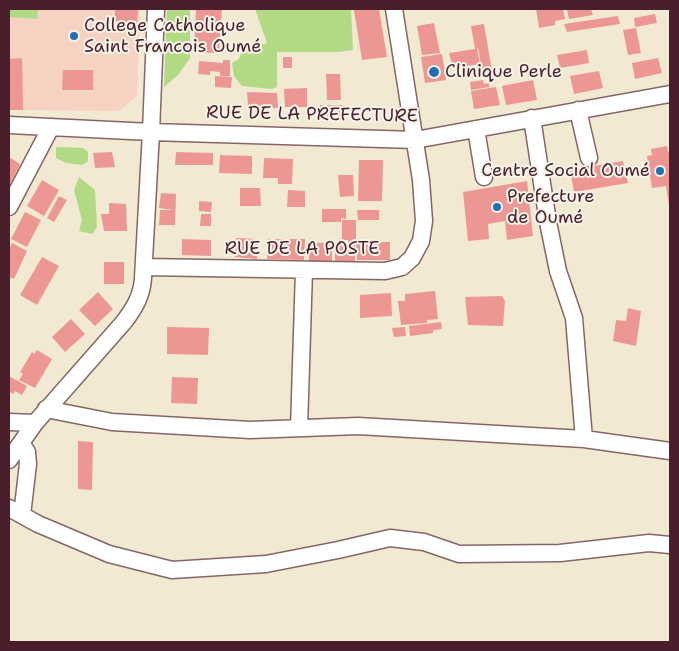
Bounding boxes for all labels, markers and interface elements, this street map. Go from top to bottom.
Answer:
place label: College Catholique Saint Francois Oumé [84,15,261,58]
marker: College Catholique Saint Francois Oumé [68,30,80,42]
place label: Clinique Perle [445,61,562,83]
marker: Clinique Perle [427,65,441,79]
street label: RUE DE LA PREFECTURE [206,102,418,128]
place label: Centre Social Oumé [481,160,650,182]
marker: Centre Social Oumé [654,165,666,177]
place label: Prefecture de Oumé [507,186,595,228]
marker: Prefecture de Oumé [491,201,503,213]
street label: RUE DE LA POSTE [224,238,380,260]

